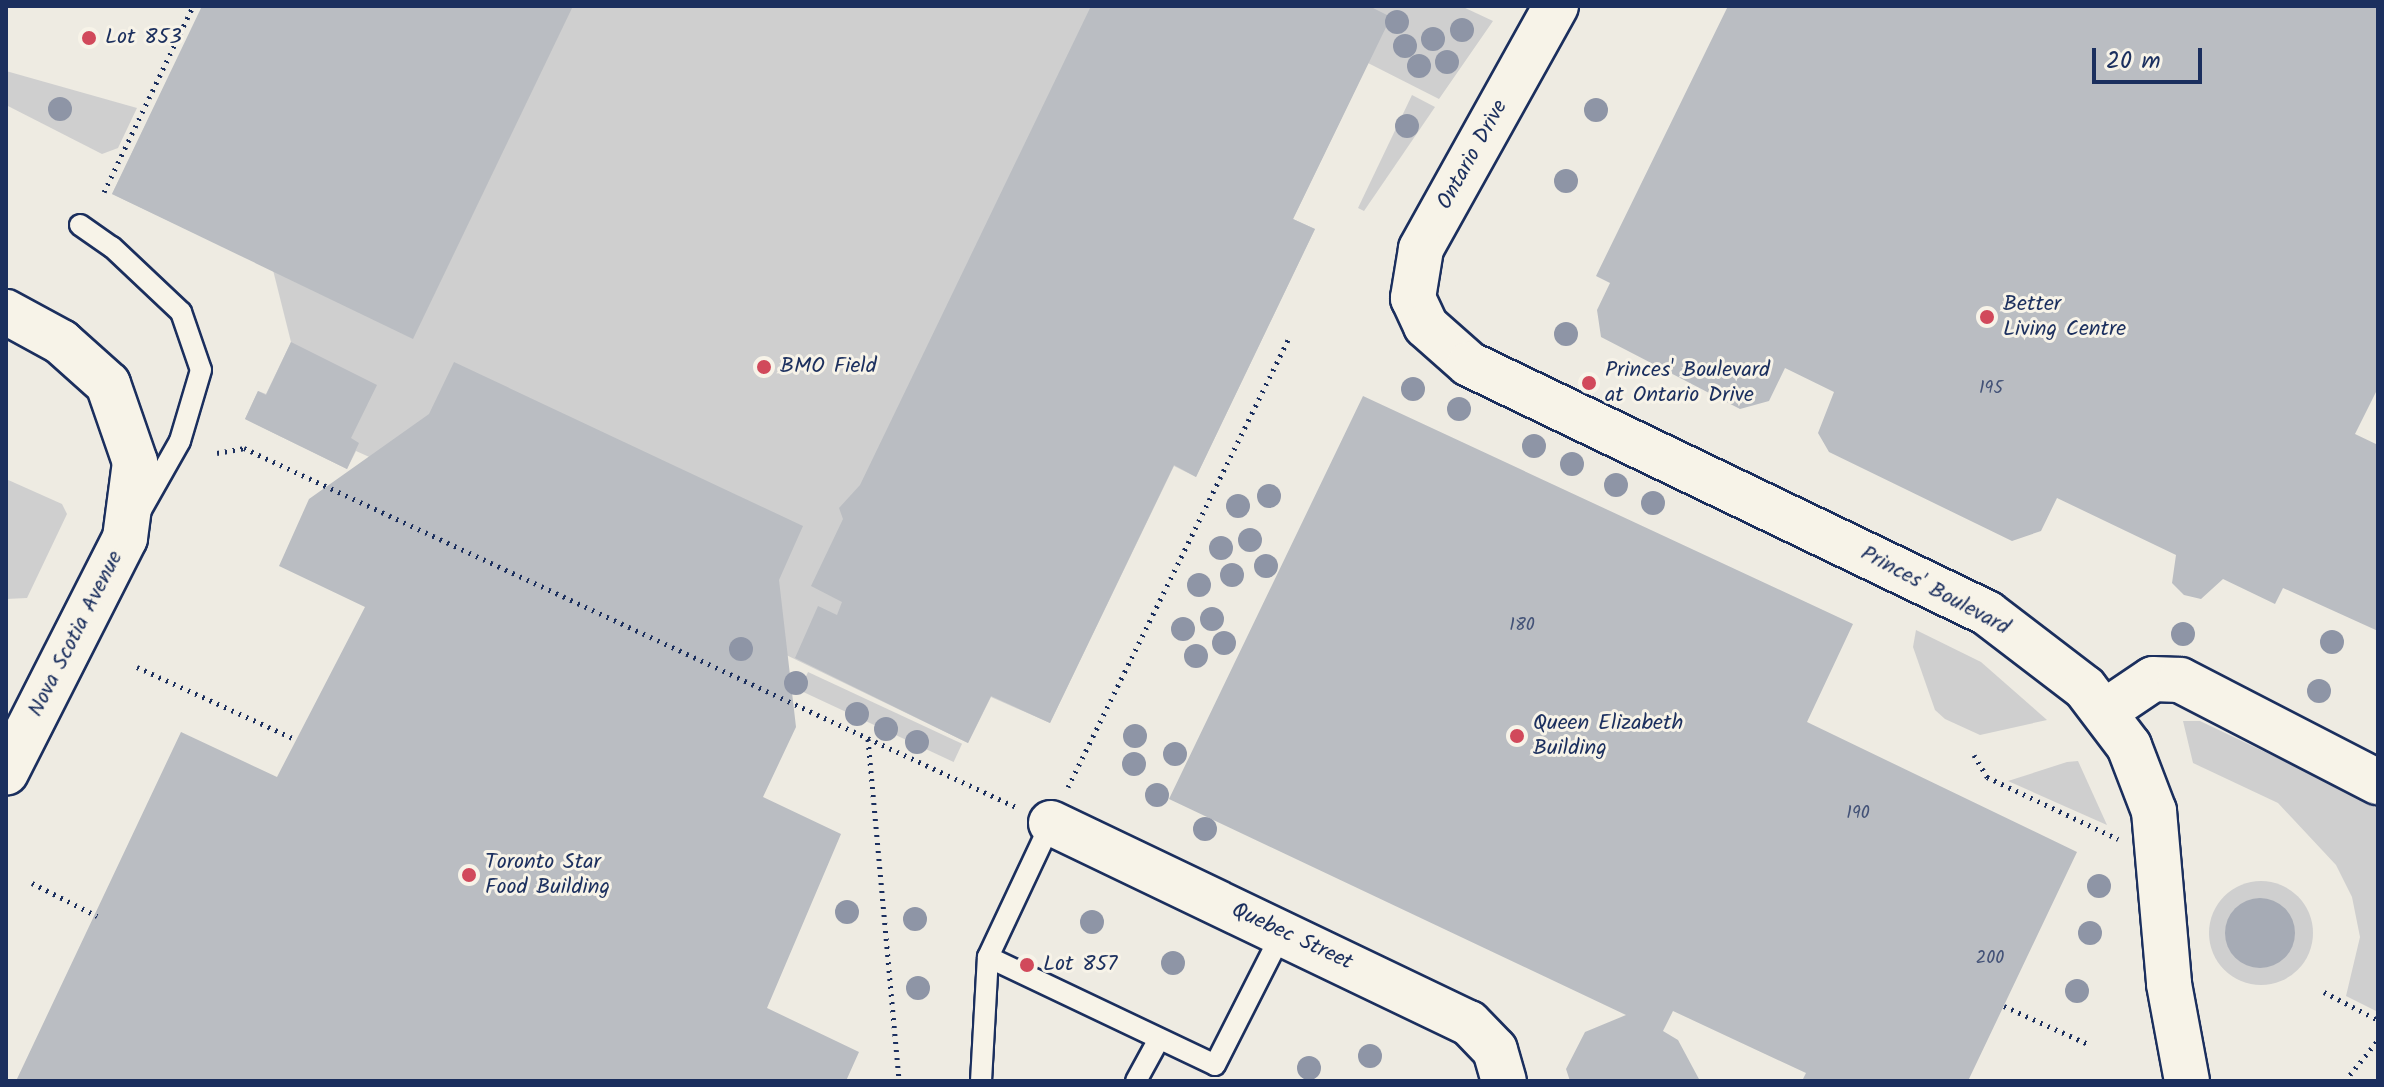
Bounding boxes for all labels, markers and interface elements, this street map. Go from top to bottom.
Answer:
place label: Lot 853 [105,25,182,51]
marker: Lot 853 [80,29,98,47]
scale bar [2096,32,2206,82]
text: 20 m [2106,42,2161,81]
street label: Ontario Drive [1432,96,1514,214]
place label: Better Living Centre [2003,291,2126,342]
marker: Better Living Centre [1978,308,1996,326]
place label: BMO Field [780,354,877,380]
place label: Princes' Boulevard at Ontario Drive [1605,357,1770,408]
marker: BMO Field [755,358,773,376]
marker: Princes' Boulevard at Ontario Drive [1580,374,1598,392]
house number: 195 [1979,378,2003,400]
street label: Princes' Boulevard [1856,541,2014,641]
street label: Nova Scotia Avenue [23,547,129,721]
house number: 180 [1509,615,1535,637]
place label: Queen Elizabeth Building [1533,710,1683,762]
marker: Queen Elizabeth Building [1508,727,1526,745]
house number: 190 [1846,803,1870,825]
place label: Toronto Star Food Building [485,849,610,900]
marker: Toronto Star Food Building [460,866,478,884]
street label: Quebec Street [1227,897,1357,977]
house number: 200 [1976,948,2004,970]
place label: Lot 857 [1043,952,1118,978]
marker: Lot 857 [1018,956,1036,974]

